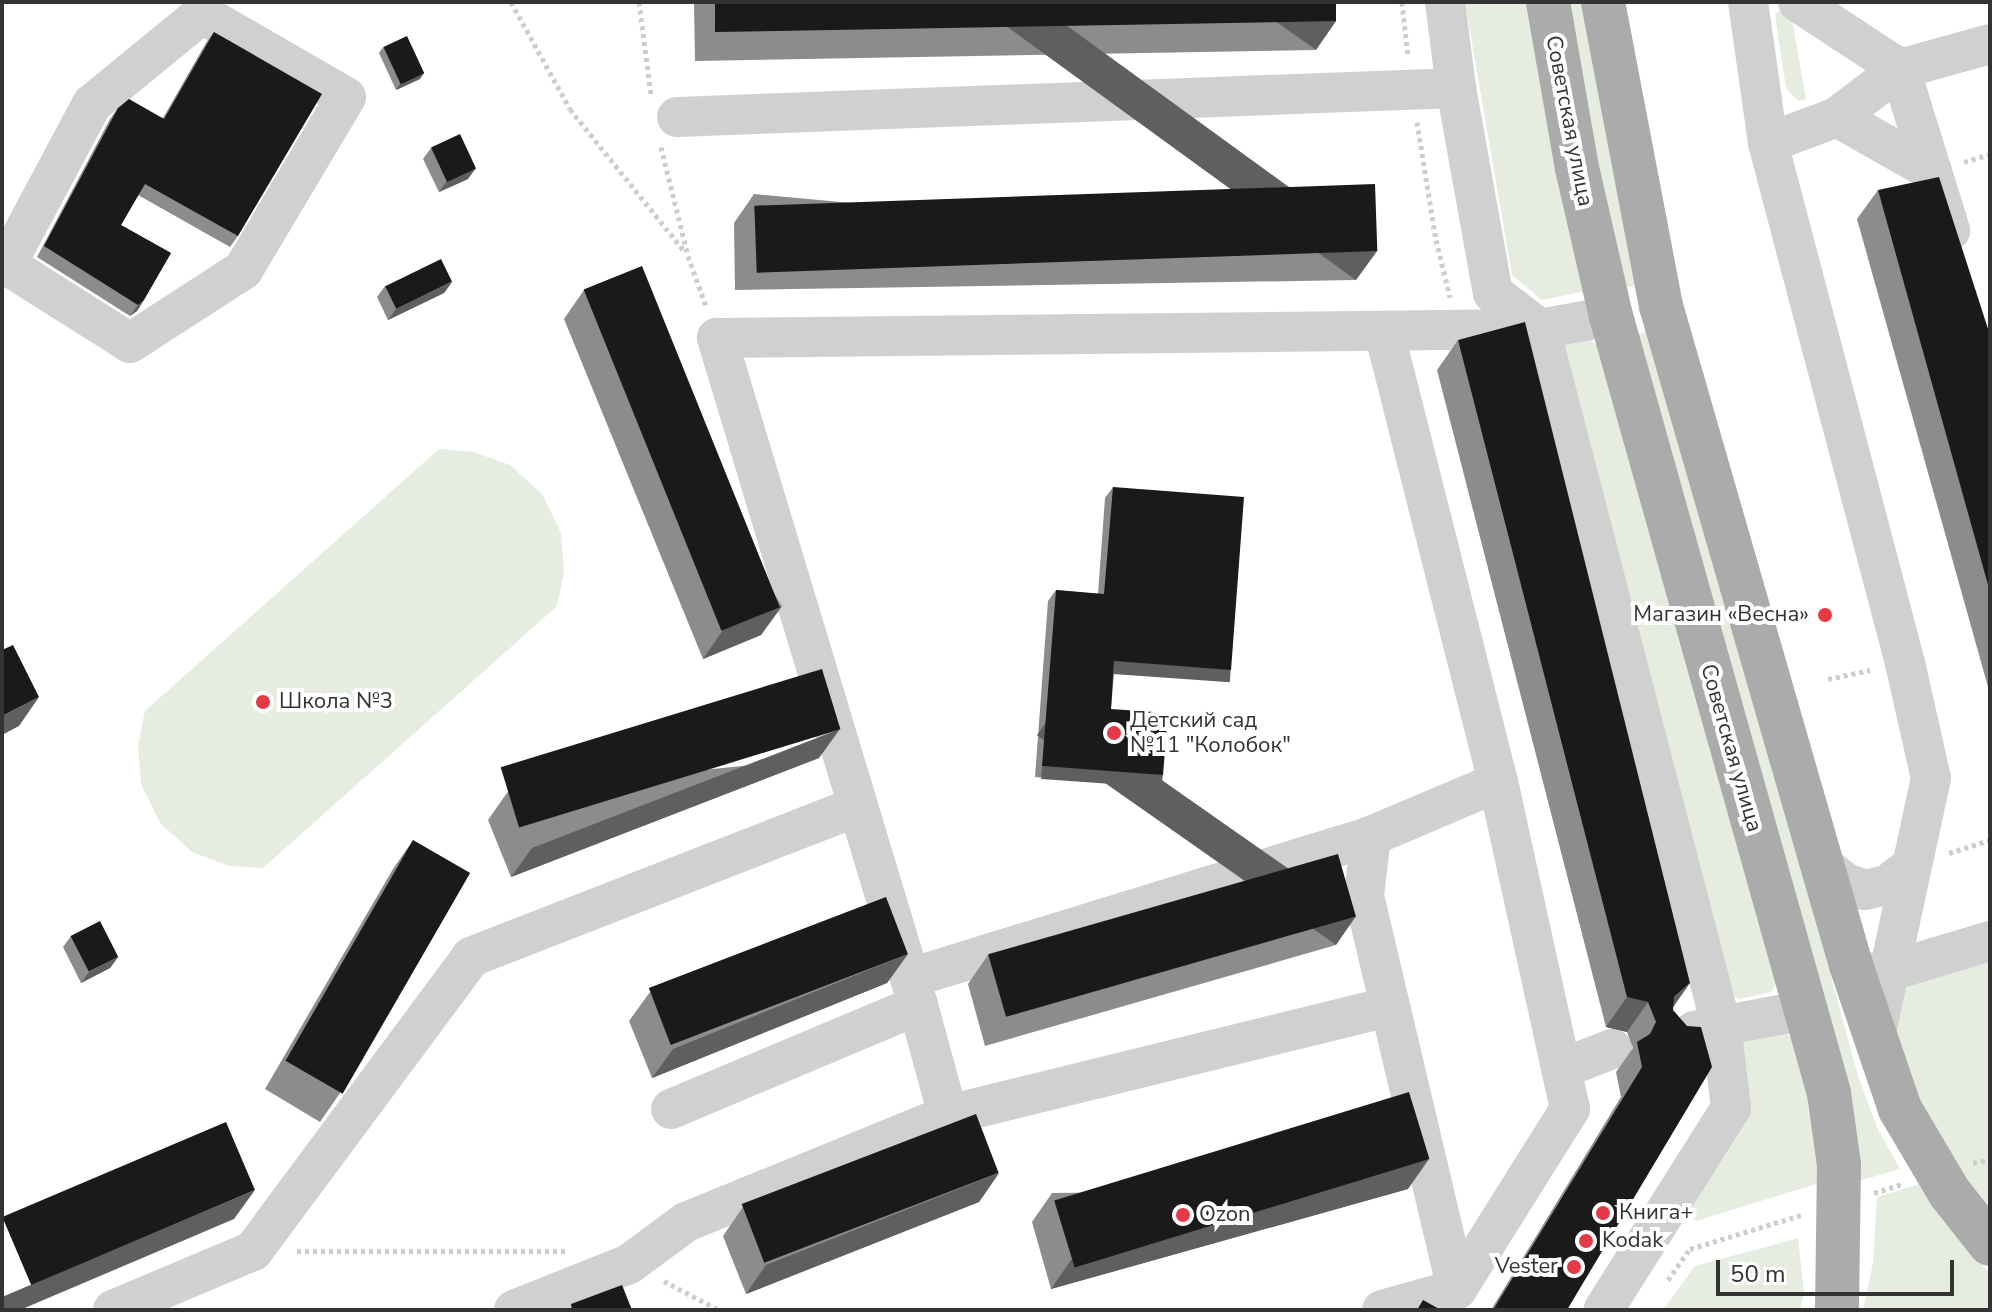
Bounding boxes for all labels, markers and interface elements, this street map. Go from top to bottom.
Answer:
street label: Советская улица [1539,33,1599,209]
place label: Магазин «Весна» [1633,602,1809,628]
marker: Магазин «Весна» [1816,606,1834,624]
street label: Советская улица [1694,661,1768,835]
place label: Школа №3 [279,689,393,715]
marker: Школа №3 [254,693,272,711]
place label: Детский сад №11 "Колобок" [1130,707,1291,758]
marker: Детский сад №11 "Колобок" [1105,724,1123,742]
place label: Книга+ [1619,1200,1693,1226]
place label: Ozon [1199,1202,1251,1228]
marker: Книга+ [1594,1204,1612,1222]
marker: Ozon [1174,1206,1192,1224]
place label: Kodak [1602,1228,1663,1254]
marker: Kodak [1577,1232,1595,1250]
scale bar [1720,1244,1958,1294]
place label: Vester [1495,1254,1558,1280]
marker: Vester [1565,1258,1583,1276]
text: 50 m [1730,1258,1786,1290]

